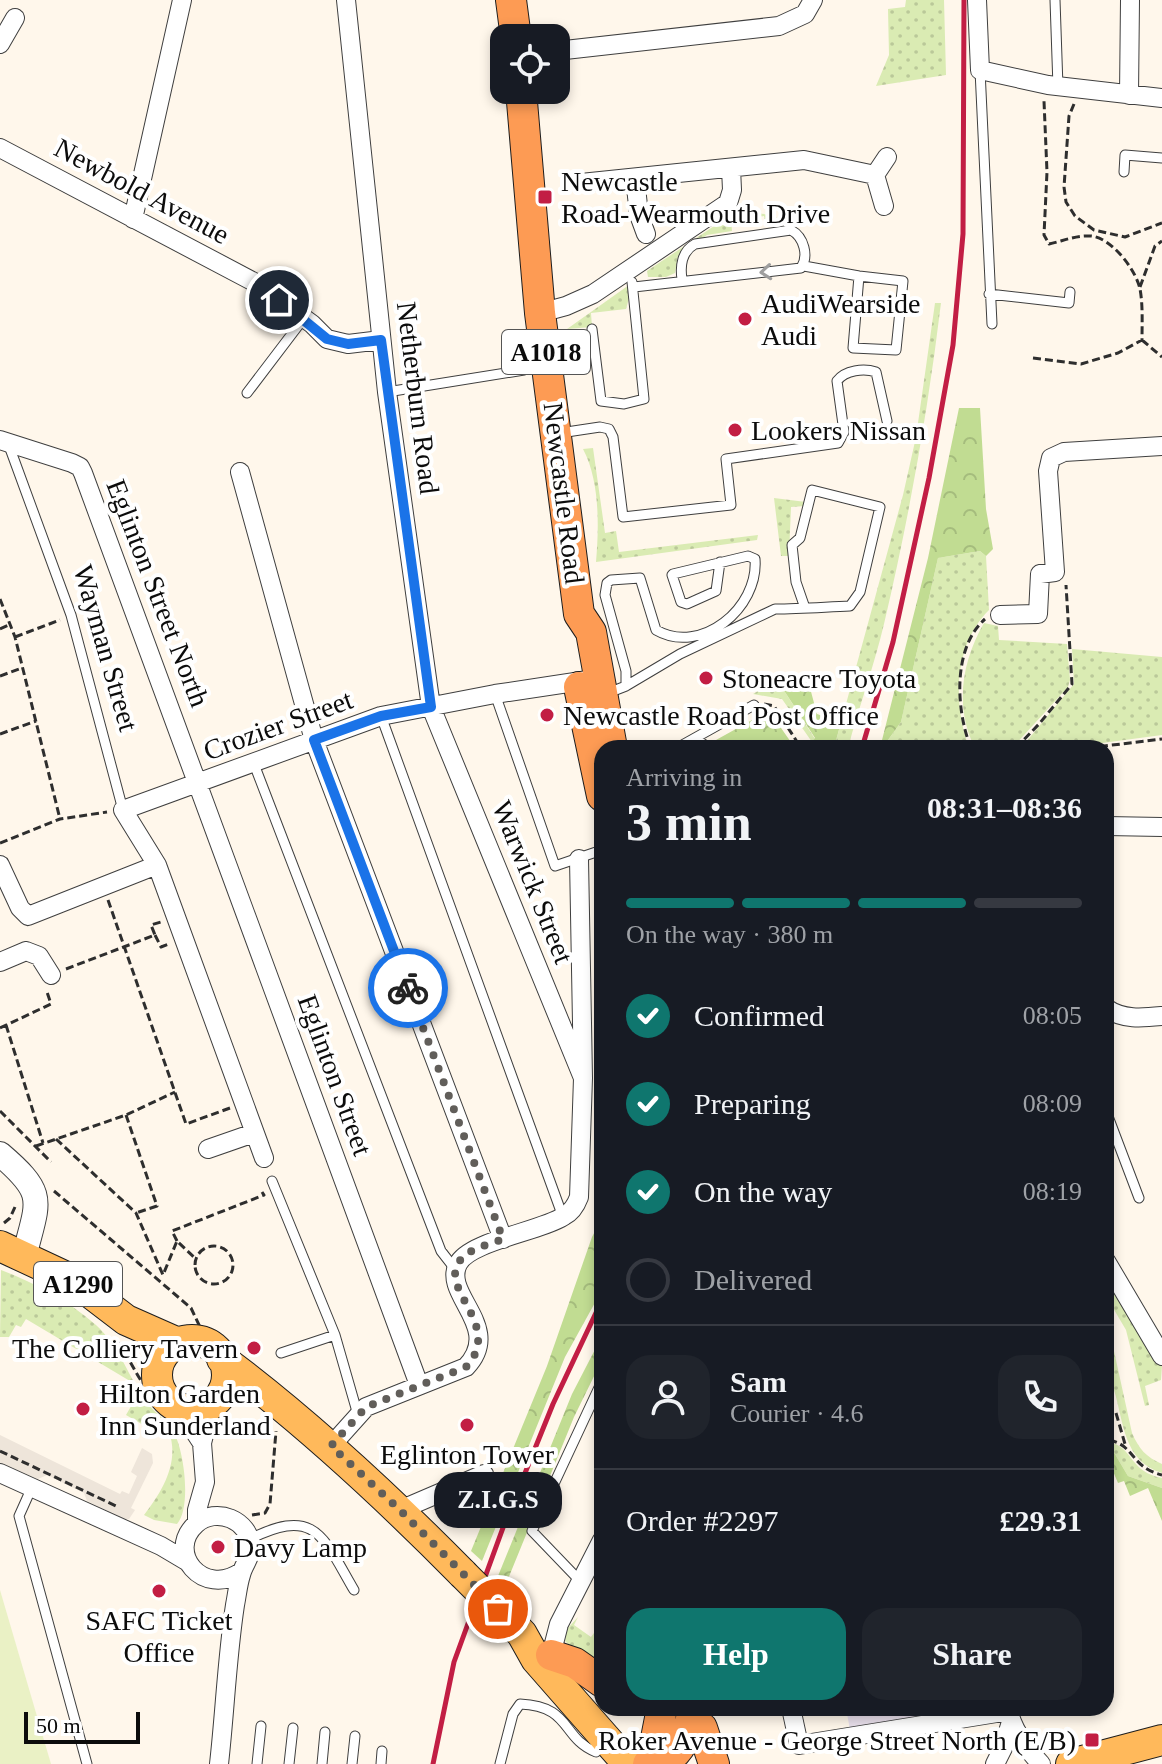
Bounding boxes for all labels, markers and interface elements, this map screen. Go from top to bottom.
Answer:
map controls [490,24,570,104]
button: locate [490,24,570,104]
street label: Newbold Avenue [49,132,235,250]
place label: Newcastle Road-Wearmouth Drive [561,166,830,229]
marker: Newcastle Road-Wearmouth Drive [536,188,554,206]
one-way arrow [759,263,772,280]
pin [245,266,313,334]
icon: home [257,278,301,322]
place label: AudiWearside Audi [761,288,920,351]
street label: Netherburn Road [391,300,445,496]
marker: AudiWearside Audi [736,310,754,328]
road number: A1018 [502,330,590,374]
street label: Newcastle Road [537,400,591,586]
place label: Lookers Nissan [751,415,926,446]
marker: Lookers Nissan [726,421,744,439]
street label: Eglinton Street North [100,475,216,711]
street label: Wayman Street [68,561,145,735]
place label: Stoneacre Toyota [722,663,917,694]
marker: Stoneacre Toyota [697,669,715,687]
street label: Crozier Street [199,684,357,766]
place label: Newcastle Road Post Office [563,700,879,731]
marker: Newcastle Road Post Office [538,706,556,724]
text: Arriving in [626,763,742,792]
text: 08:31–08:36 [927,791,1082,824]
text: 3 min [626,794,752,851]
street label: Warwick Street [486,796,580,968]
text: On the way · 380 m [626,920,833,949]
courier [368,948,448,1028]
icon: bike [386,966,430,1010]
street label: Eglinton Street [292,990,378,1160]
icon: check [626,994,670,1038]
text: Confirmed [694,999,824,1032]
text: 08:05 [1023,1001,1082,1030]
icon: check [626,1082,670,1126]
text: Preparing [694,1087,811,1120]
text: 08:09 [1023,1089,1082,1118]
icon: check [626,1170,670,1214]
text: On the way [694,1175,832,1208]
text: 08:19 [1023,1177,1082,1206]
road number: A1290 [34,1262,122,1306]
text: Delivered [694,1263,812,1296]
place label: The Colliery Tavern [12,1333,238,1364]
marker: The Colliery Tavern [245,1339,263,1357]
button: person [626,1355,710,1439]
button: phone [998,1355,1082,1439]
text: Sam [730,1365,787,1398]
place label: Hilton Garden Inn Sunderland [99,1378,271,1441]
text: Courier · 4.6 [730,1399,864,1428]
marker: Hilton Garden Inn Sunderland [74,1400,92,1418]
marker: Eglinton Tower [458,1416,476,1434]
place label: Eglinton Tower [380,1439,555,1470]
callout: Z.I.G.S [434,1473,562,1529]
text: Z.I.G.S [457,1485,539,1514]
text: Order #2297 [626,1504,778,1537]
text: £29.31 [1000,1504,1082,1537]
place label: Davy Lamp [234,1532,367,1563]
marker: Davy Lamp [209,1538,227,1556]
pin [464,1575,532,1643]
marker: SAFC Ticket Office [150,1582,168,1600]
icon: bag [476,1587,520,1631]
place label: SAFC Ticket Office [85,1605,233,1668]
button: Help [626,1608,846,1700]
button: Share [862,1608,1082,1700]
scale bar [24,1708,140,1744]
text: 50 m [36,1713,81,1738]
place label: Roker Avenue - George Street North (E/B) [598,1725,1076,1756]
marker: Roker Avenue - George Street North (E/B) [1083,1731,1101,1749]

